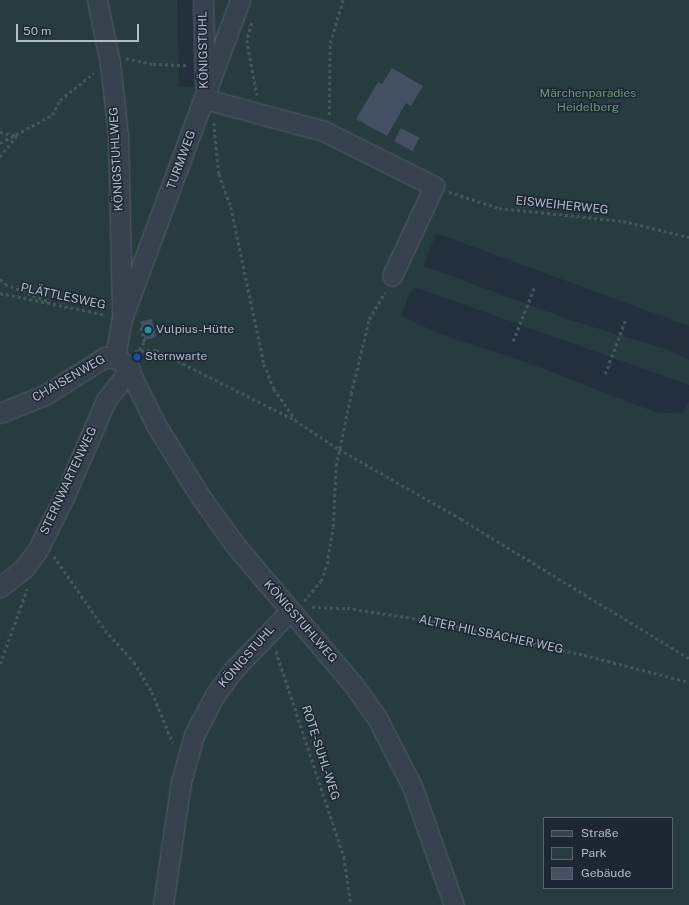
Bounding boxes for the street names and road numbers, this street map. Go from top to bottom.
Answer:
street label: KÖNIGSTUHL [196,11,212,89]
street label: KÖNIGSTUHLWEG [107,106,127,212]
street label: TURMWEG [165,128,199,192]
street label: EISWEIHERWEG [515,194,609,218]
street label: PLÄTTLESWEG [19,281,107,313]
street label: CHAISENWEG [30,352,108,406]
street label: STERNWARTENWEG [38,425,100,537]
street label: KÖNIGSTUHLWEG [260,578,340,666]
street label: ALTER HILSBACHER WEG [417,613,565,657]
street label: KÖNIGSTUHL [216,623,278,691]
street label: ROTE-SUHL-WEG [298,704,342,802]

